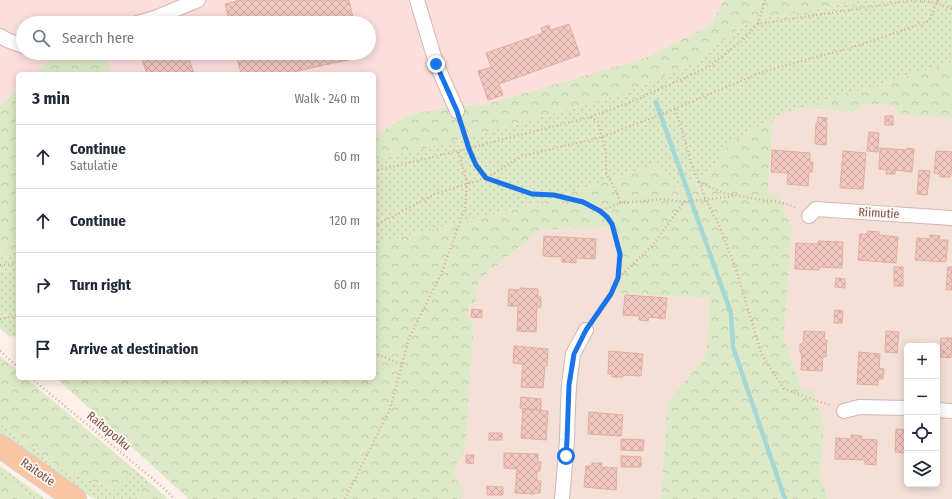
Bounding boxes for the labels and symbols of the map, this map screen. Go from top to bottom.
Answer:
route end [427,55,445,73]
street label: Riimutie [858,205,900,221]
street label: Raitopolku [84,409,134,453]
route start [557,447,575,465]
street label: Raitotie [18,455,58,489]

